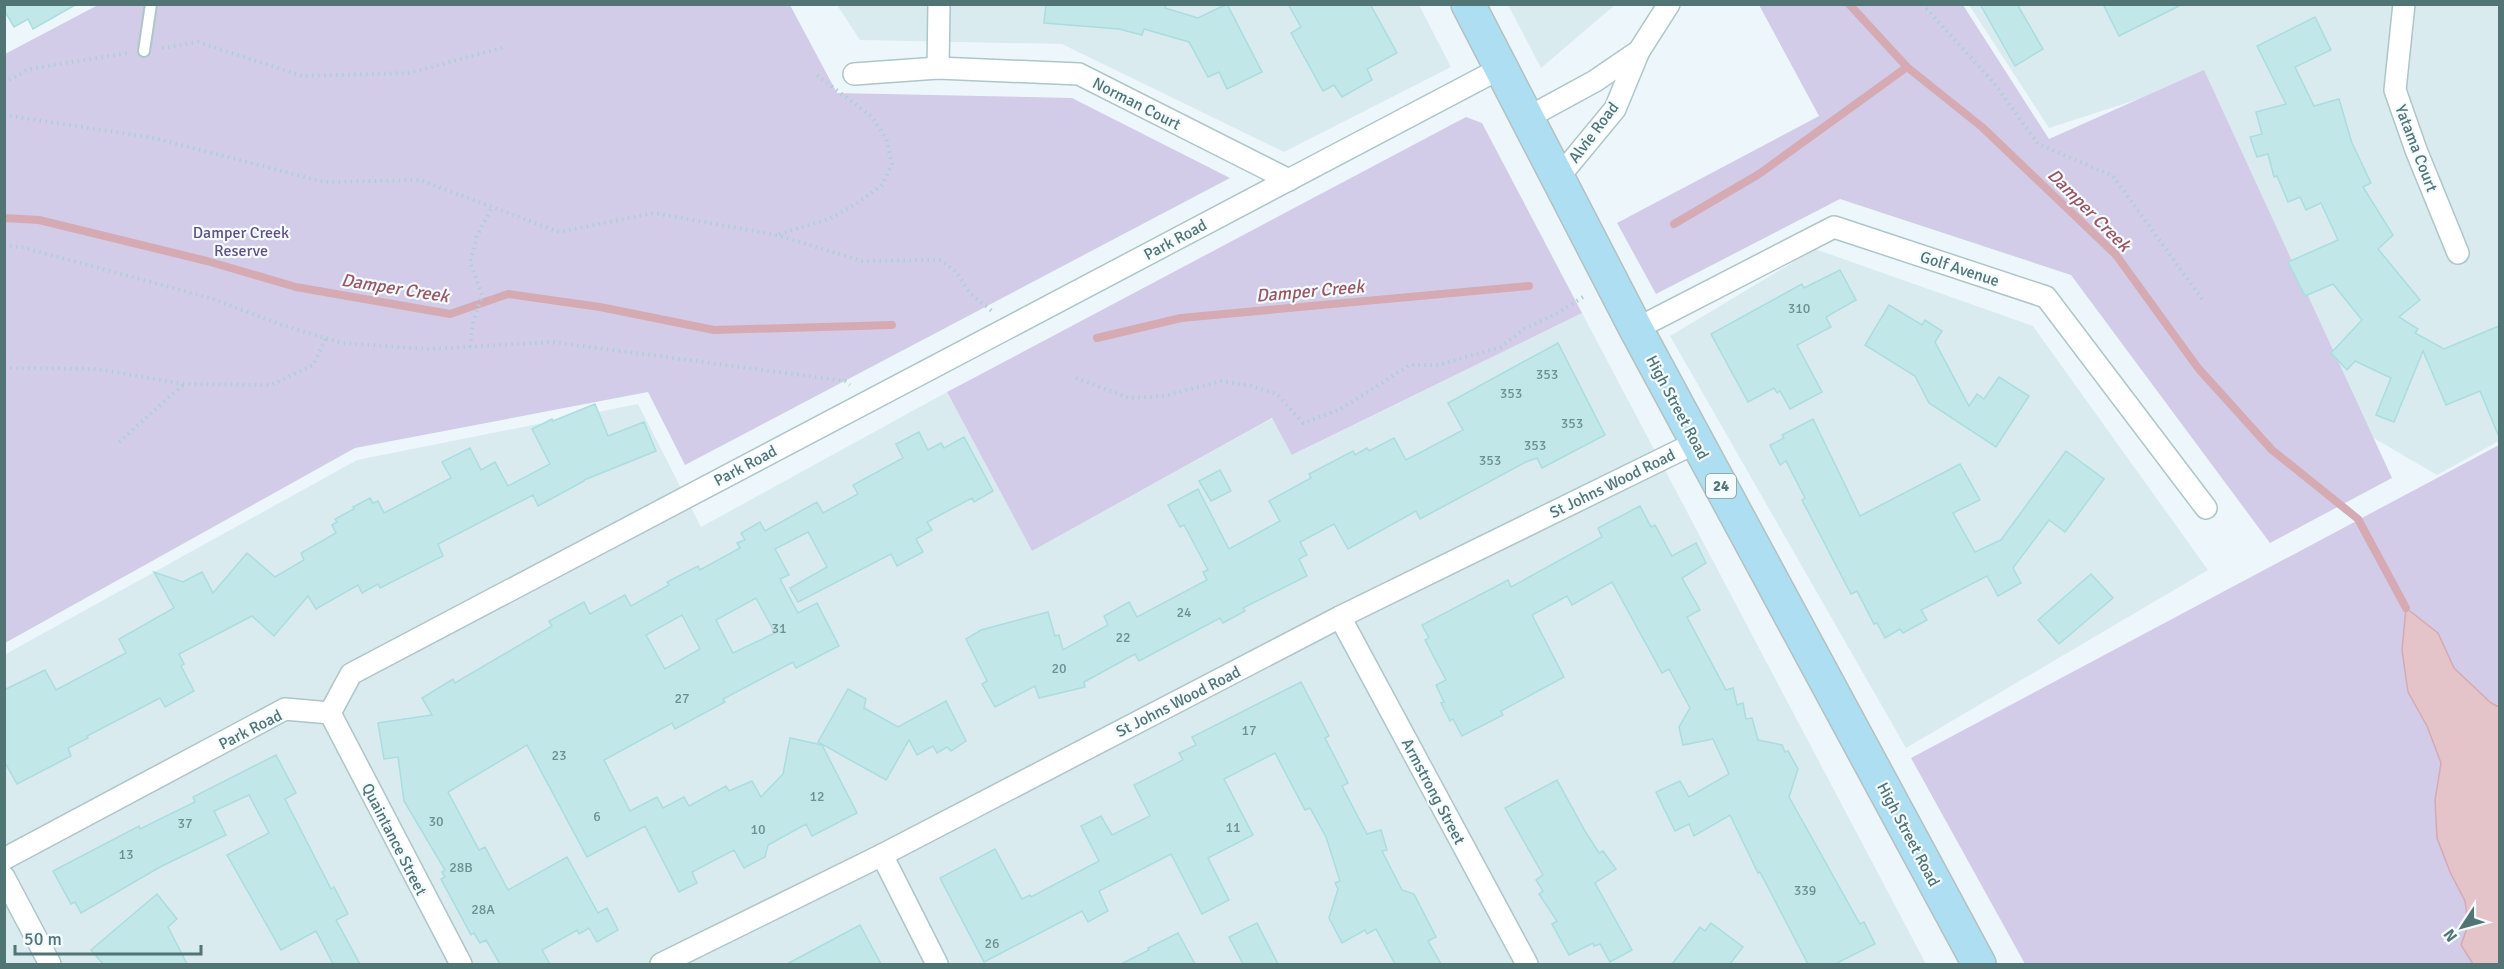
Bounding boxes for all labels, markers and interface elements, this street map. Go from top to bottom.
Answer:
street label: Norman Court [1089,73,1184,135]
street label: Alvie Road [1564,98,1623,167]
street label: Yatama Court [2390,102,2442,195]
water label: Damper Creek [2043,164,2136,257]
street label: Park Road [1141,215,1210,265]
park label: Damper Creek Reserve [193,223,289,261]
street label: Golf Avenue [1918,247,2002,291]
water label: Damper Creek [340,269,452,308]
water label: Damper Creek [1255,275,1367,307]
house number: 310 [1788,300,1810,317]
street label: High Street Road [1641,352,1713,463]
house number: 353 [1536,366,1558,383]
house number: 353 [1500,385,1522,402]
house number: 353 [1561,415,1583,432]
house number: 353 [1524,437,1546,454]
street label: Park Road [711,441,780,491]
street label: St Johns Wood Road [1546,445,1679,523]
house number: 353 [1479,452,1501,469]
road number: 24 [1706,474,1736,498]
house number: 24 [1176,604,1192,621]
house number: 31 [771,620,787,637]
house number: 22 [1115,629,1131,646]
house number: 20 [1051,660,1067,677]
street label: St Johns Wood Road [1113,662,1244,742]
house number: 27 [674,690,690,707]
street label: Park Road [215,705,286,754]
house number: 17 [1241,722,1257,739]
street label: Armstrong Street [1397,735,1470,848]
house number: 23 [551,747,567,764]
street label: High Street Road [1872,779,1944,890]
street label: Quaintance Street [357,780,431,899]
house number: 12 [809,788,825,805]
house number: 6 [593,808,601,825]
house number: 30 [428,813,444,830]
house number: 37 [177,815,193,832]
house number: 11 [1225,819,1241,836]
house number: 10 [750,821,766,838]
house number: 13 [118,846,134,863]
house number: 28B [449,859,473,876]
house number: 339 [1794,882,1816,899]
north arrow [2432,897,2492,957]
house number: 28A [471,901,495,918]
scale bar [15,918,201,956]
text: N [2439,925,2462,946]
text: 50 m [24,928,62,950]
house number: 26 [984,935,1000,952]

